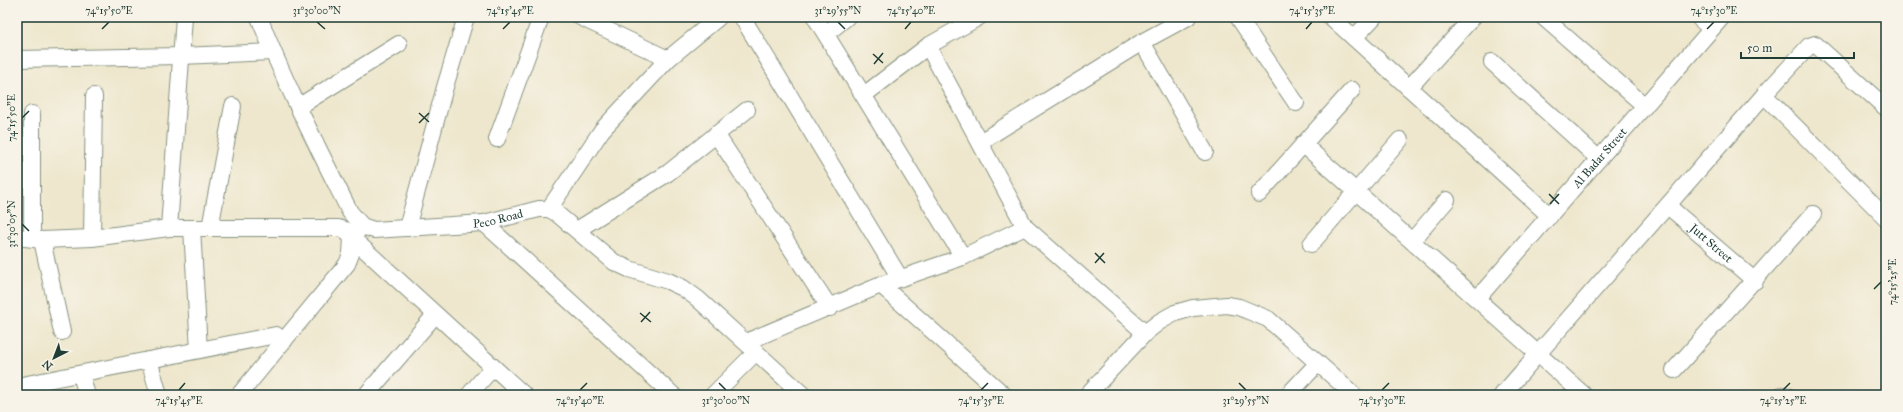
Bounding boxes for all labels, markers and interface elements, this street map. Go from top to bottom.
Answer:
text: 74°15'50"E [85,5,133,17]
text: 31°30'00"N [293,5,342,17]
text: 74°15'45"E [486,5,534,17]
text: 31°29'55"N [815,5,862,17]
text: 74°15'40"E [887,5,935,17]
text: 74°15'35"E [1289,5,1335,17]
text: 74°15'30"E [1691,5,1737,17]
scale bar [1741,34,1854,60]
text: 50 m [1747,41,1772,55]
text: 74°15'50"E [6,94,18,142]
street label: Al Badar Street [1569,124,1630,191]
text: 31°30'05"N [6,200,18,248]
street label: Peco Road [473,206,524,231]
street label: Jutt Street [1685,220,1736,266]
text: 74°15'25"E [1887,259,1899,305]
north arrow [34,338,74,378]
text: N [39,357,55,373]
text: 74°15'45"E [155,395,203,407]
text: 74°15'40"E [556,395,604,407]
text: 31°30'00"N [702,395,751,407]
text: 74°15'35"E [958,395,1004,407]
text: 31°29'55"N [1223,395,1270,407]
text: 74°15'30"E [1359,395,1405,407]
text: 74°15'25"E [1760,395,1806,407]

